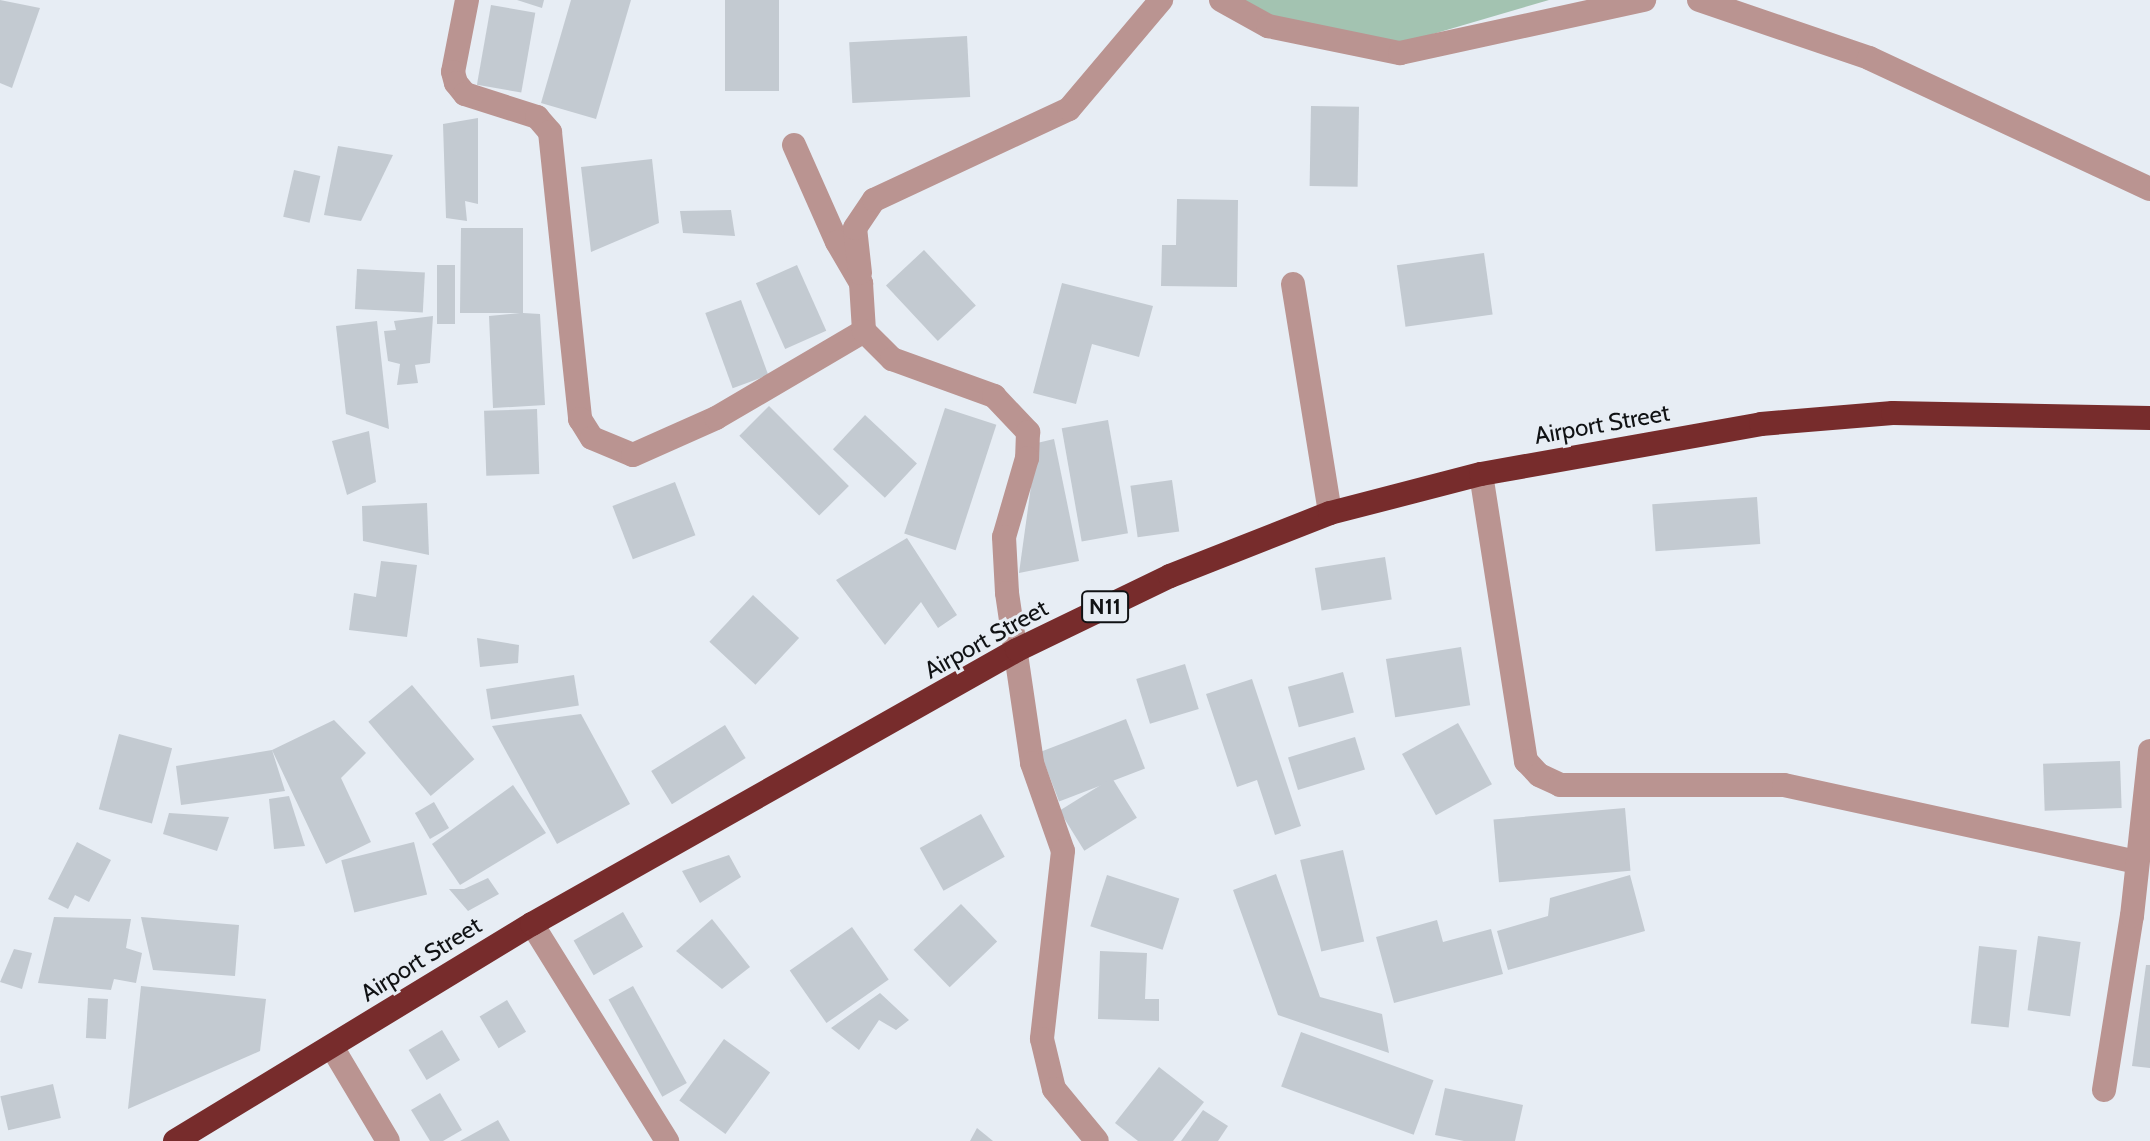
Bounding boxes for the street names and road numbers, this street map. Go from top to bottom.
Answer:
street label: Airport Street [1532,398,1672,450]
road number: N11 [1081,589,1129,625]
street label: Airport Street [919,593,1053,685]
street label: Airport Street [355,911,487,1007]

